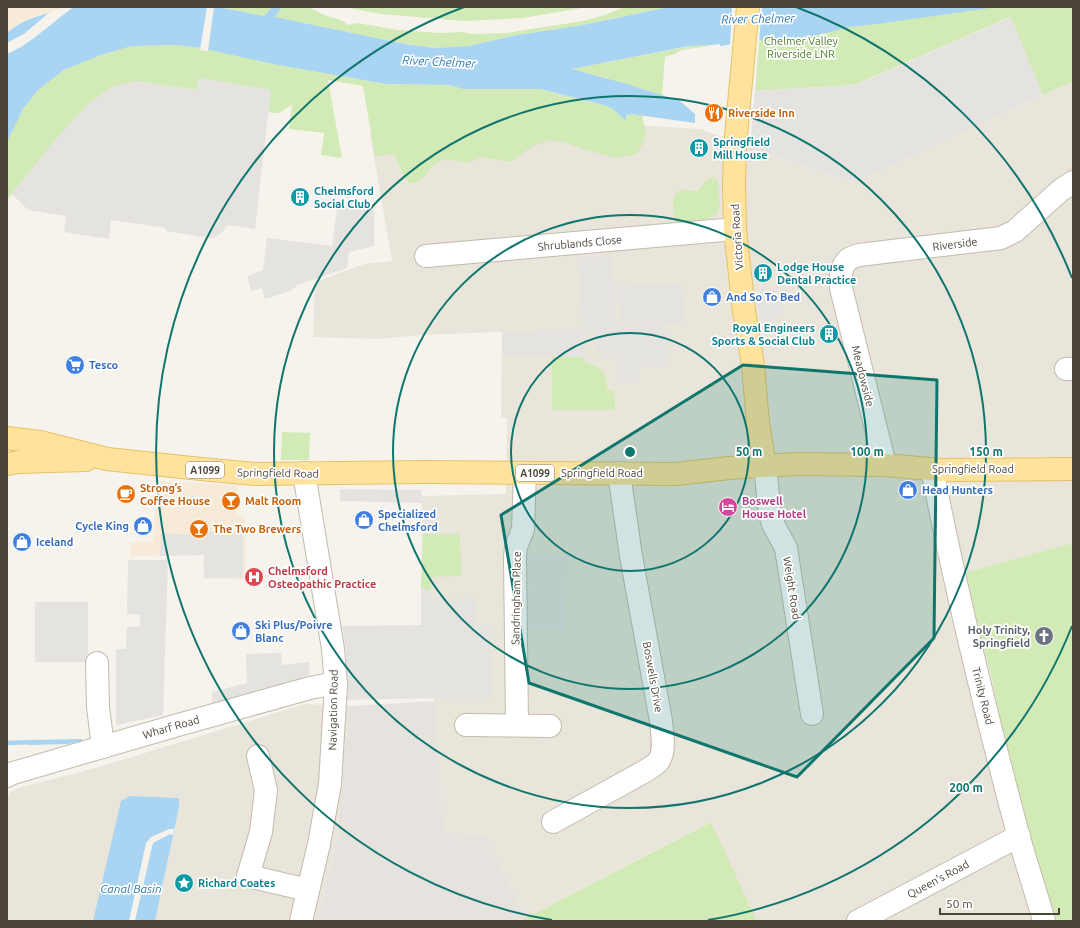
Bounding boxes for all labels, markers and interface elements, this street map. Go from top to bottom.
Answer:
water label: River Chelmer [721,11,795,26]
park label: Chelmer Valley Riverside LNR [764,35,839,60]
water label: River Chelmer [402,53,477,70]
restaurant icon: Riverside Inn [703,102,725,124]
place label: Riverside Inn [728,107,795,119]
place label: Springfield Mill House [713,136,770,161]
building icon: Springfield Mill House [688,137,710,159]
place label: Chelmsford Social Club [314,185,374,210]
building icon: Chelmsford Social Club [289,186,311,208]
street label: Victoria Road [729,204,745,270]
street label: Shrublands Close [537,233,623,253]
street label: Riverside [932,235,978,253]
place label: Lodge House Dental Practice [777,261,856,286]
building icon: Lodge House Dental Practice [752,262,774,284]
shop icon: And So To Bed [701,286,723,308]
place label: And So To Bed [726,291,800,303]
place label: Royal Engineers Sports & Social Club [712,322,815,347]
building icon: Royal Engineers Sports & Social Club [818,323,840,345]
street label: Meadowside [850,344,876,408]
supermarket icon: Tesco [64,354,86,376]
place label: Tesco [89,359,119,371]
centre of rings [623,445,637,459]
text: 50 m [736,445,762,458]
text: 100 m [850,445,884,458]
text: 150 m [969,445,1003,458]
road number: A1099 [186,462,224,478]
street label: Springfield Road [932,463,1014,475]
road number: A1099 [516,465,554,481]
street label: Springfield Road [237,466,319,480]
street label: Springfield Road [561,467,643,479]
shop icon: Head Hunters [897,479,919,501]
place label: Strong’s Coffee House [140,482,210,507]
cafe icon: Strong’s Coffee House [115,483,137,505]
place label: Head Hunters [922,484,993,496]
bar icon: Malt Room [220,490,242,512]
place label: Malt Room [245,495,301,507]
place label: Boswell House Hotel [742,495,807,520]
hotel icon: Boswell House Hotel [717,496,739,518]
place label: Specialized Chelmsford [378,508,438,533]
shop icon: Specialized Chelmsford [353,509,375,531]
shop icon: Cycle King [132,515,154,537]
bar icon: The Two Brewers [188,518,210,540]
place label: Cycle King [75,520,129,532]
place label: The Two Brewers [213,523,301,535]
shop icon: Iceland [11,531,33,553]
place label: Iceland [36,536,73,548]
street label: Sandringham Place [509,551,523,645]
street label: Weight Road [781,556,803,620]
place label: Chelmsford Osteopathic Practice [268,565,376,590]
hospital icon: Chelmsford Osteopathic Practice [243,566,265,588]
place label: Ski Plus/Poivre Blanc [255,619,333,644]
shop icon: Ski Plus/Poivre Blanc [230,620,252,642]
place label: Holy Trinity, Springfield [968,624,1030,649]
church icon: Holy Trinity, Springfield [1033,625,1055,647]
street label: Boswells Drive [641,641,665,713]
street label: Trinity Road [970,666,996,726]
street label: Navigation Road [326,669,340,751]
street label: Wharf Road [141,713,201,741]
text: 200 m [949,781,983,794]
street label: Queen's Road [905,858,971,900]
place icon: Richard Coates [173,872,195,894]
place label: Richard Coates [198,877,275,889]
water label: Canal Basin [100,882,162,895]
scale bar [940,890,1059,916]
text: 50 m [946,897,973,910]

